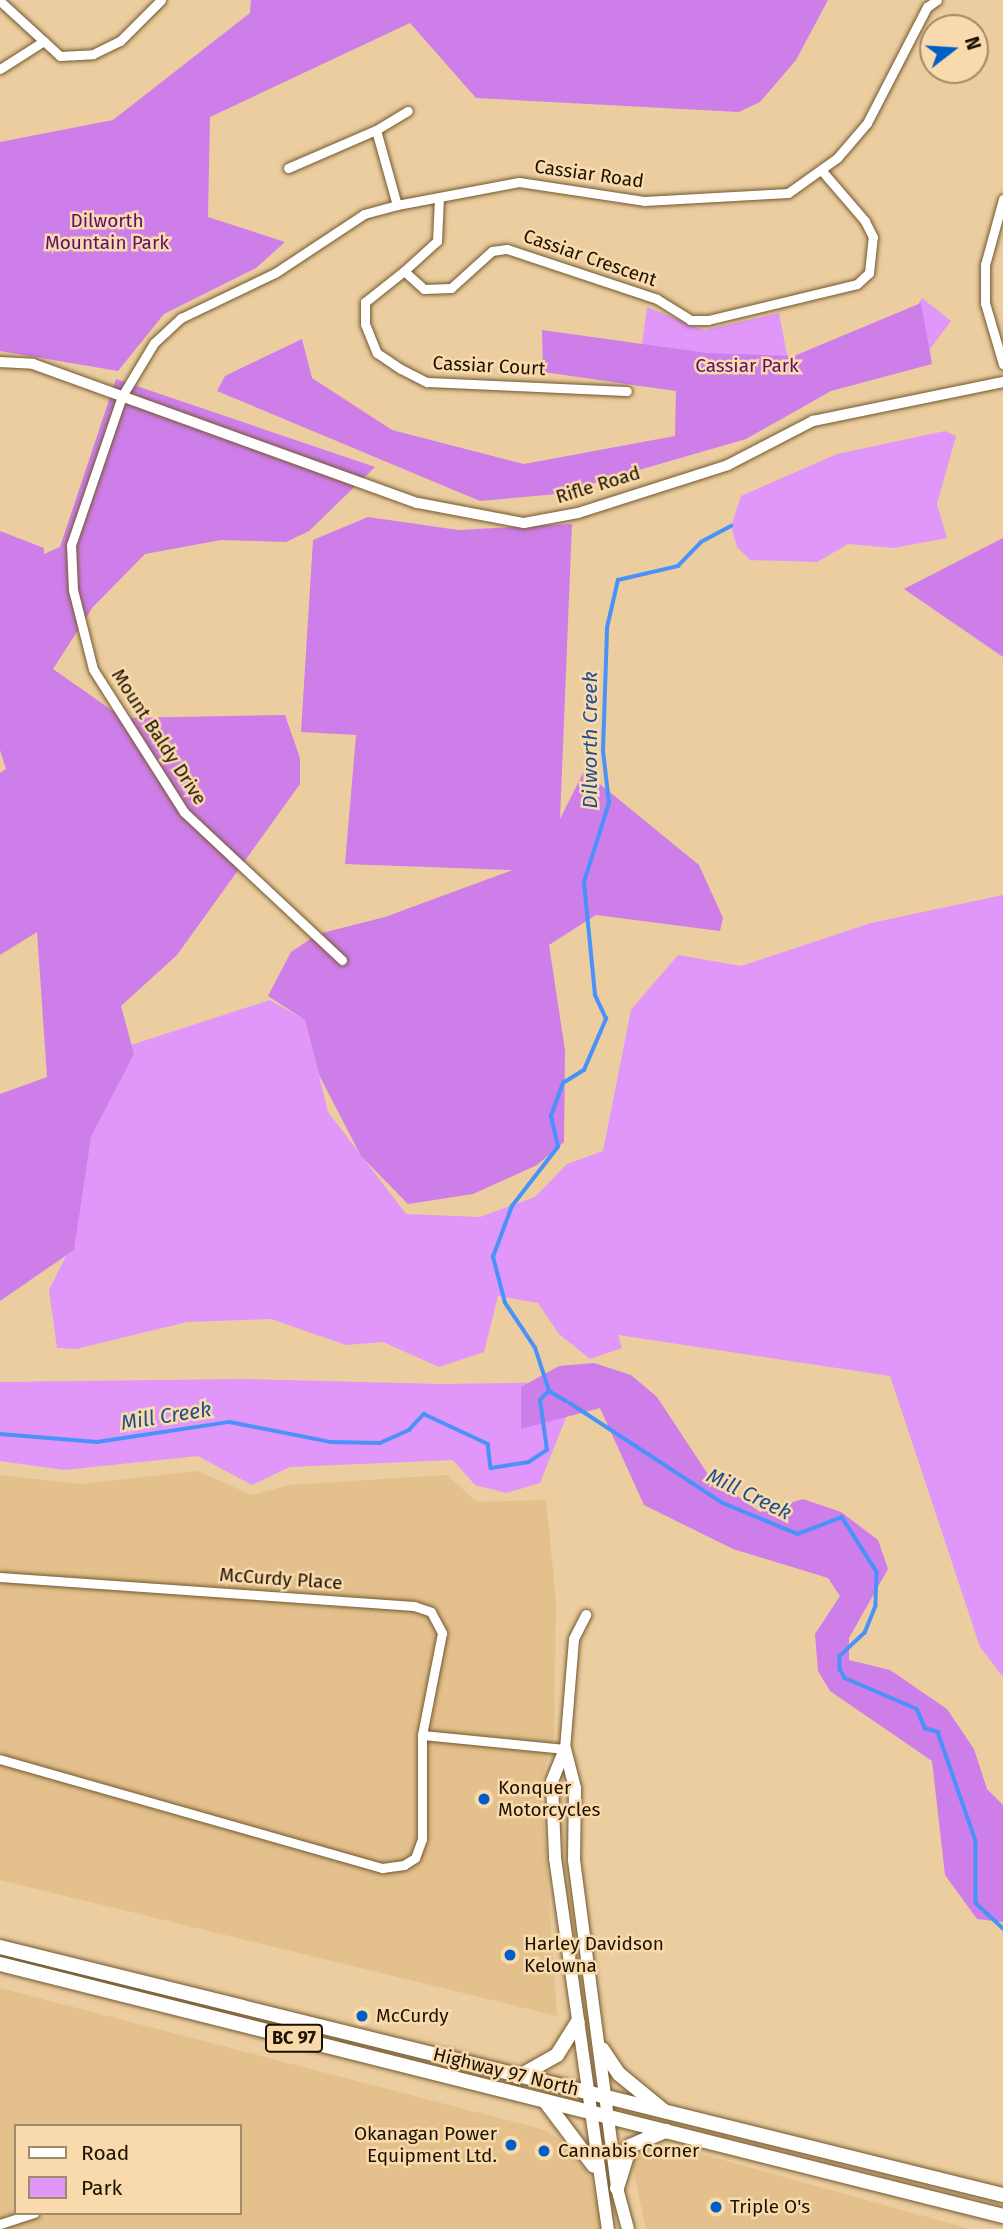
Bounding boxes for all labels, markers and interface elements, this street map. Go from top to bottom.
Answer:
north arrow [919,14,989,84]
text: N [960,34,985,53]
street label: Cassiar Road [533,155,645,193]
park label: Dilworth Mountain Park [45,210,169,254]
street label: Cassiar Crescent [520,224,660,292]
street label: Cassiar Court [432,352,546,380]
park label: Cassiar Park [695,355,799,377]
street label: Rifle Road [553,461,643,509]
street label: Mount Baldy Drive [107,665,211,809]
water label: Dilworth Creek [577,671,603,809]
water label: Mill Creek [119,1396,213,1436]
water label: Mill Creek [702,1463,796,1525]
street label: McCurdy Place [219,1563,343,1595]
place label: Konquer Motorcycles [498,1777,600,1821]
marker: Konquer Motorcycles [476,1791,492,1807]
place label: Harley Davidson Kelowna [524,1933,664,1977]
marker: Harley Davidson Kelowna [502,1947,518,1963]
place label: McCurdy [376,2005,449,2027]
marker: McCurdy [354,2008,370,2024]
road number: BC 97 [264,2024,324,2052]
street label: Highway 97 North [431,2043,581,2101]
place label: Okanagan Power Equipment Ltd. [354,2123,497,2167]
legend [14,2124,242,2215]
marker: Okanagan Power Equipment Ltd. [503,2137,519,2153]
text: Road [81,2140,129,2166]
place label: Cannabis Corner [558,2140,699,2162]
marker: Cannabis Corner [536,2143,552,2159]
text: Park [81,2175,122,2201]
place label: Triple O's [730,2196,810,2218]
marker: Triple O's [708,2199,724,2215]

